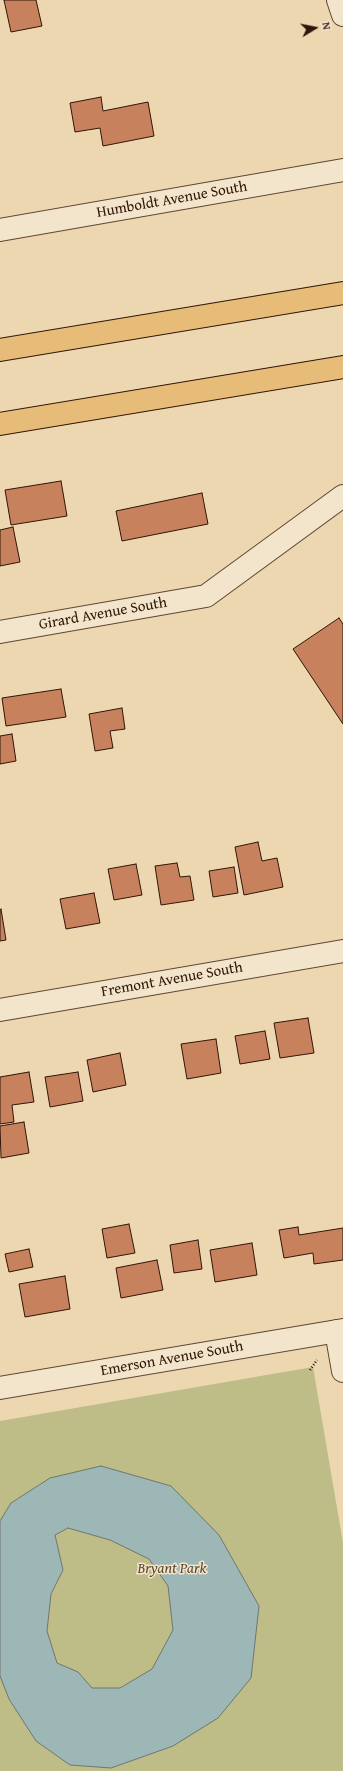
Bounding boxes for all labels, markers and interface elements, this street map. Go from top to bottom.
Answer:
north arrow [295,8,335,48]
text: N [318,21,335,31]
street label: Humboldt Avenue South [95,178,249,222]
street label: Girard Avenue South [38,594,168,634]
street label: Fremont Avenue South [100,959,244,1001]
street label: Emerson Avenue South [99,1338,245,1380]
park label: Bryant Park [138,1560,206,1578]

